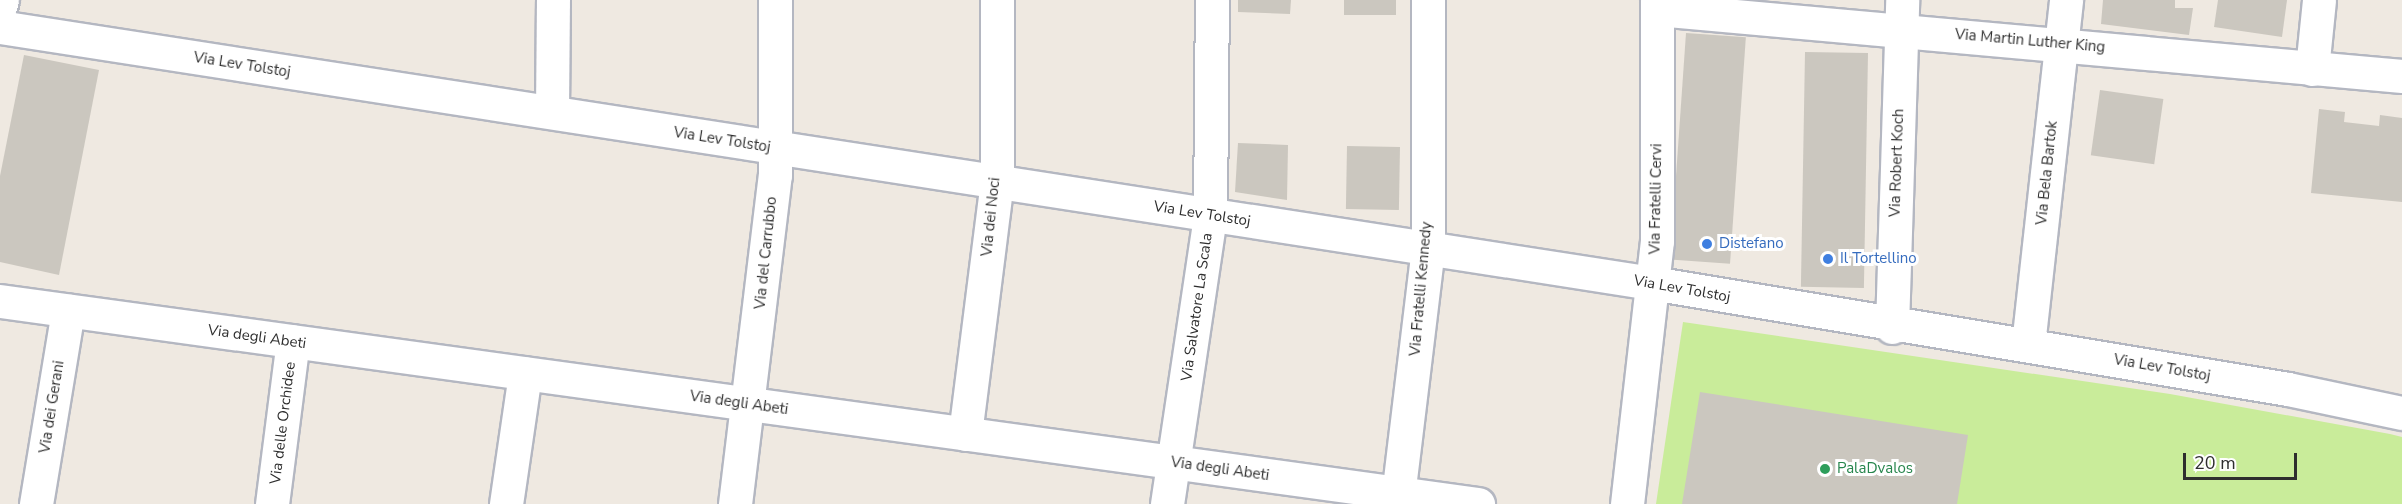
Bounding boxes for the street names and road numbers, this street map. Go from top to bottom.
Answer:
street label: Via Martin Luther King [1954,25,2106,57]
street label: Via Lev Tolstoj [192,48,292,82]
street label: Via Robert Koch [1886,109,1908,217]
street label: Via Bela Bartok [2033,120,2061,226]
street label: Via Lev Tolstoj [672,123,772,157]
street label: Via Fratelli Cervi [1646,143,1666,255]
street label: Via dei Noci [978,177,1004,257]
street label: Via del Carrubbo [751,196,781,310]
street label: Via Lev Tolstoj [1152,197,1252,231]
street label: Via Fratelli Kennedy [1406,221,1436,357]
street label: Via Salvatore La Scala [1178,232,1216,382]
street label: Via Lev Tolstoj [1632,272,1732,306]
street label: Via degli Abeti [207,321,307,353]
street label: Via Lev Tolstoj [2112,351,2212,385]
street label: Via dei Gerani [36,359,68,455]
street label: Via delle Orchidee [267,361,299,485]
street label: Via degli Abeti [689,387,789,419]
street label: Via degli Abeti [1170,453,1270,485]

